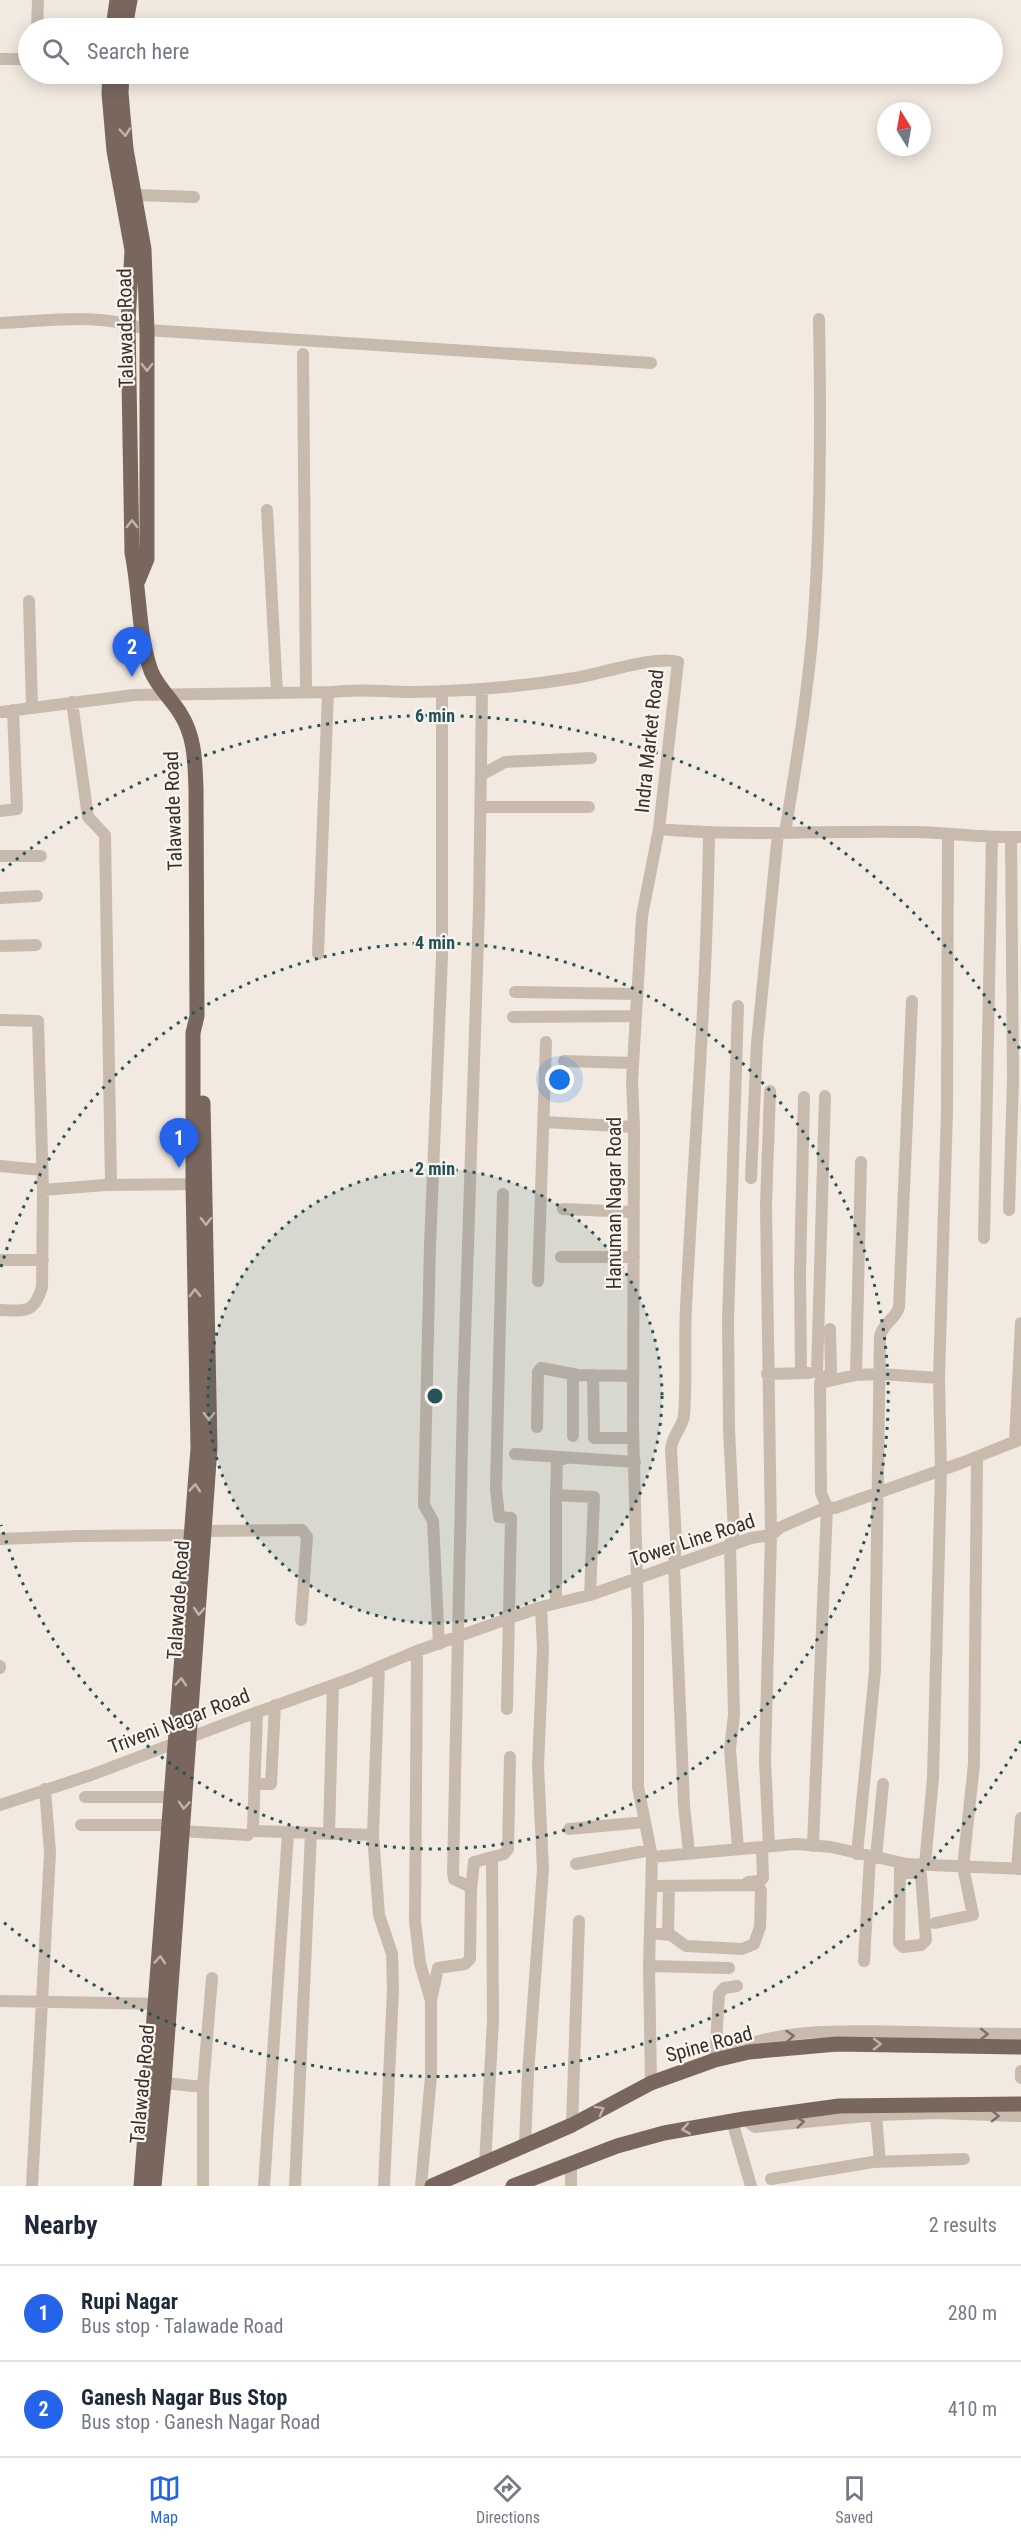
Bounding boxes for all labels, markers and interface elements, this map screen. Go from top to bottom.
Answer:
search box [18,18,1003,84]
icon: search [39,35,72,68]
text: Search here [87,39,189,64]
north arrow [877,102,931,156]
one-way arrow [118,127,131,136]
street label: Talawade Road [112,268,138,388]
one-way arrow [141,362,153,371]
one-way arrow [126,519,138,528]
pin: 2 [112,628,152,677]
street label: Indra Market Road [630,668,668,814]
text: 6 min [415,705,455,726]
street label: Talawade Road [159,751,187,871]
text: 4 min [415,932,455,953]
your location [545,1065,574,1094]
street label: Hanuman Nagar Road [602,1117,626,1289]
pin: 1 [160,1118,198,1168]
text: 2 min [415,1158,455,1179]
one-way arrow [199,1217,212,1226]
one-way arrow [189,1288,201,1297]
centre of rings [425,1386,445,1406]
one-way arrow [203,1412,216,1421]
one-way arrow [188,1483,201,1492]
street label: Tower Line Road [626,1508,758,1572]
street label: Talawade Road [162,1539,194,1661]
one-way arrow [192,1606,205,1615]
one-way arrow [175,1678,188,1687]
street label: Triveni Nagar Road [105,1683,253,1759]
one-way arrow [178,1801,191,1810]
one-way arrow [153,1956,166,1965]
street label: Spine Road [663,2021,755,2067]
street label: Talawade Road [125,2023,159,2145]
one-way arrow [980,2027,989,2040]
one-way arrow [785,2030,794,2043]
one-way arrow [872,2038,881,2050]
one-way arrow [594,2106,605,2117]
one-way arrow [990,2110,999,2122]
one-way arrow [796,2116,805,2129]
one-way arrow [682,2122,692,2135]
text: Nearby [24,2210,98,2240]
text: 2 results [929,2213,997,2237]
text: Rupi Nagar [81,2289,178,2314]
text: 1 [38,2301,49,2325]
text: 280 m [948,2301,997,2325]
text: Bus stop · Talawade Road [81,2314,283,2338]
text: Ganesh Nagar Bus Stop [81,2385,287,2410]
text: 2 [38,2397,49,2421]
text: 410 m [948,2397,997,2421]
text: Bus stop · Ganesh Nagar Road [81,2410,320,2434]
tab: Map [148,2472,181,2527]
tab: Directions [476,2472,540,2527]
tab: Saved [835,2472,873,2527]

